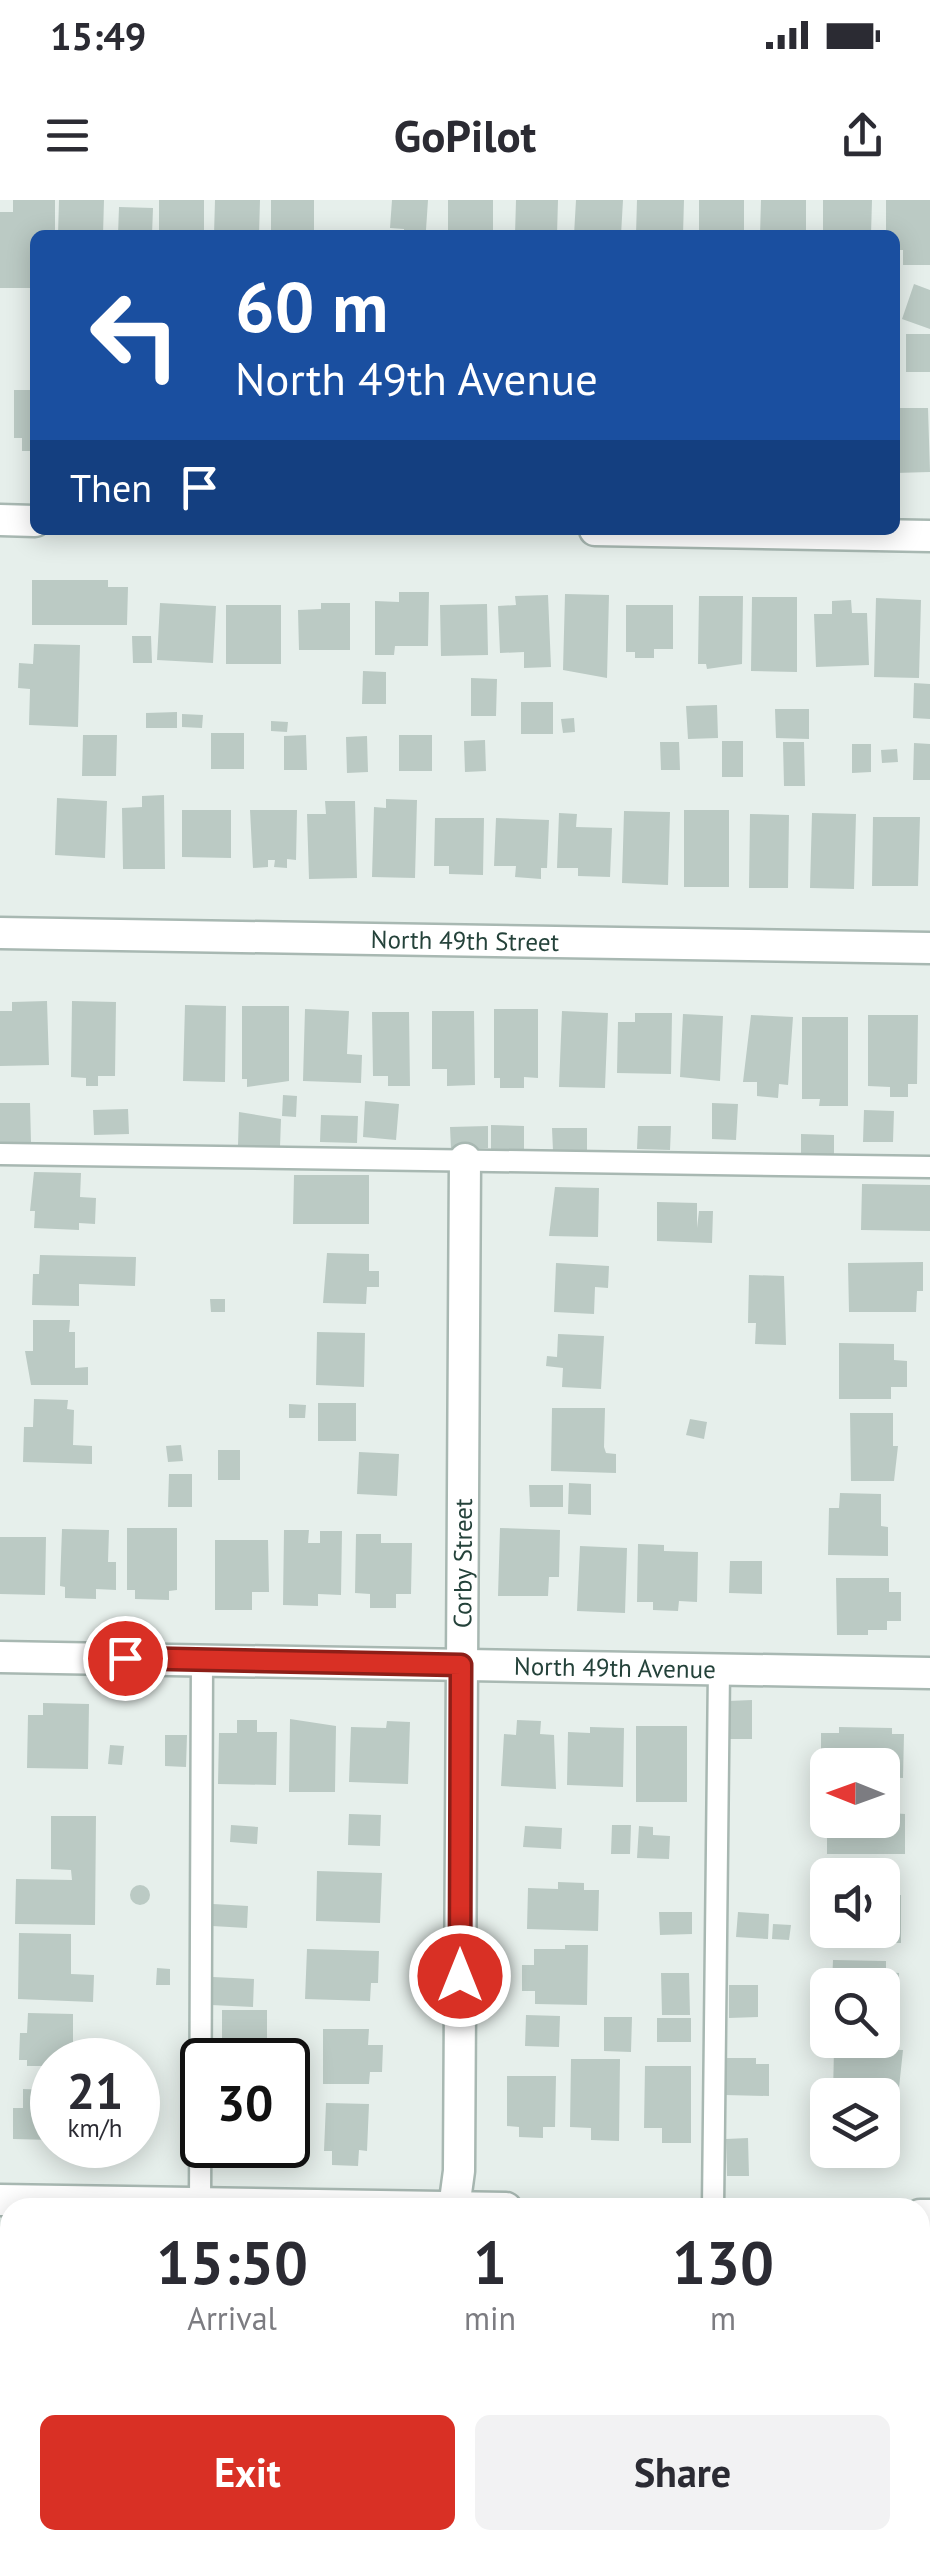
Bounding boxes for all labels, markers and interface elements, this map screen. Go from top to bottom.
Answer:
text: 15:49 [50,11,146,60]
text: GoPilot [394,106,536,164]
icon: menu [40,108,95,163]
icon: share [835,108,890,163]
text: 60 m [235,261,388,351]
icon: left [70,270,200,400]
text: North 49th Avenue [235,349,598,407]
icon: arrive [172,460,227,515]
text: Then [70,463,152,512]
street label: North 49th Street [370,923,560,958]
street label: Corby Street [446,1498,479,1628]
pin [83,1616,168,1701]
icon: arrive [98,1631,153,1686]
street label: North 49th Avenue [514,1650,716,1685]
north arrow [810,1748,900,1838]
map controls [810,1748,900,2168]
button: sound [810,1858,900,1948]
position arrow [408,1924,512,2028]
button: search [810,1968,900,2058]
speed limit sign: 30 [180,2038,310,2168]
text: 21 [67,2058,123,2123]
button: layers [810,2078,900,2168]
text: km/h [68,2112,122,2144]
text: 15:50 [156,2223,308,2301]
text: 1 [473,2223,507,2301]
text: 130 [672,2223,774,2301]
text: Arrival [187,2297,277,2339]
text: min [464,2297,516,2339]
text: m [710,2297,736,2339]
button: Exit [40,2415,455,2530]
button: Share [475,2415,890,2530]

